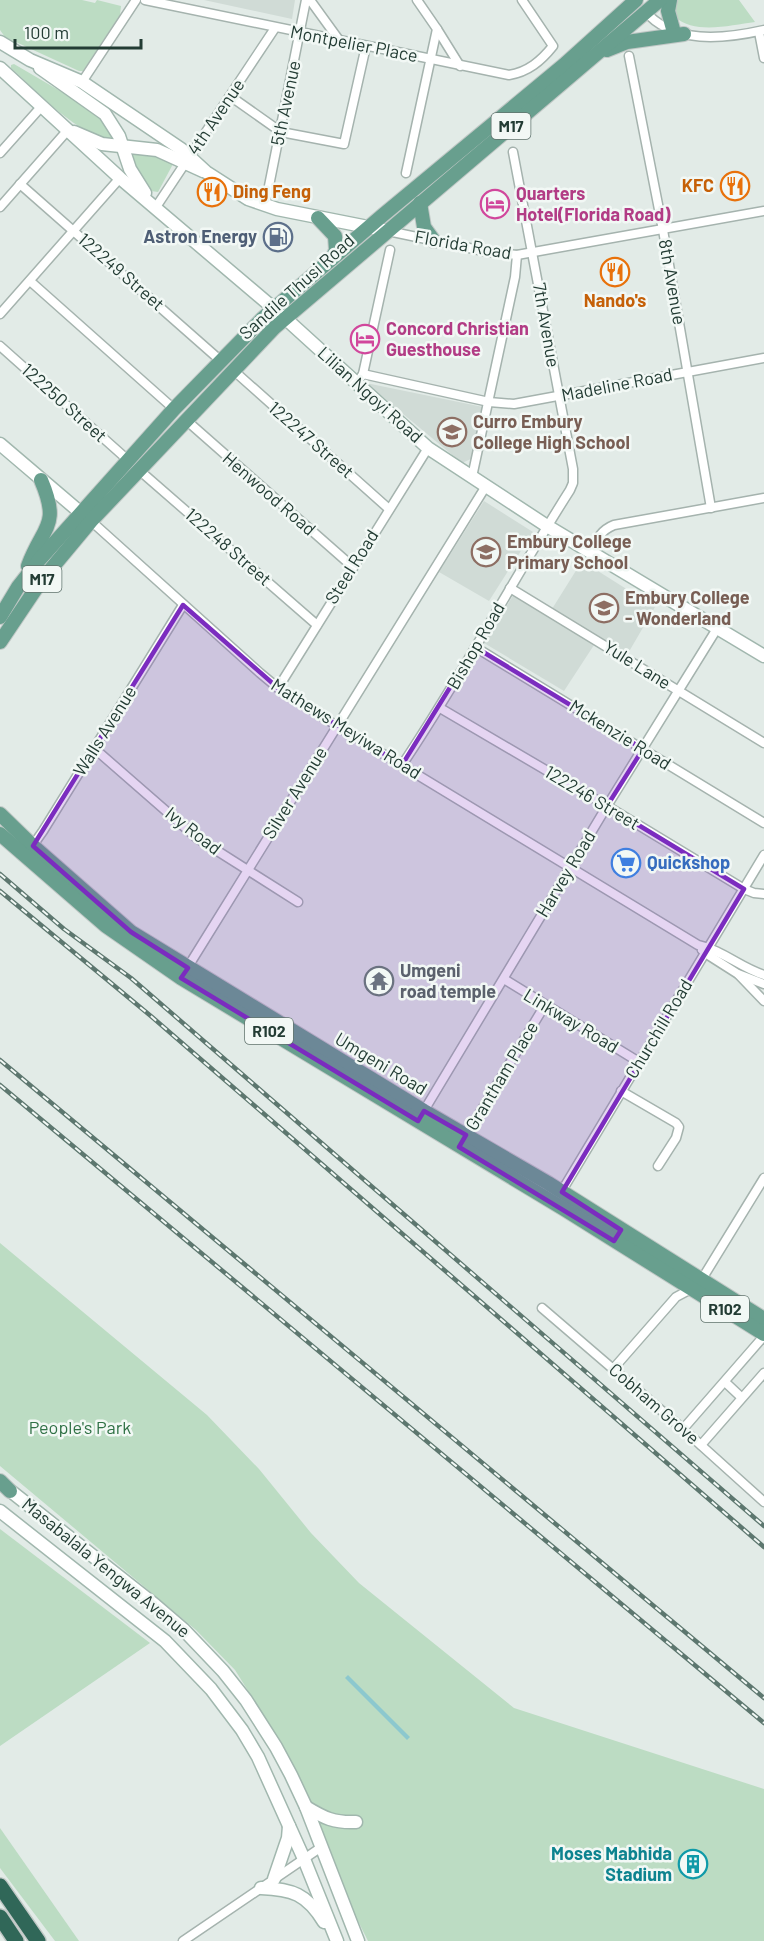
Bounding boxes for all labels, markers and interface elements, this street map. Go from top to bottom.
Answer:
scale bar [15,12,141,50]
street label: Montpelier Place [288,20,420,66]
text: 100 m [24,21,69,43]
street label: 5th Avenue [265,58,305,147]
street label: 4th Avenue [182,74,249,159]
road number: M17 [492,113,530,139]
restaurant icon: KFC [719,170,751,202]
place label: KFC [682,174,714,196]
restaurant icon: Ding Feng [196,176,228,208]
place label: Ding Feng [233,180,311,202]
place label: Quarters Hotel(Florida Road) [516,182,671,225]
hotel icon: Quarters Hotel(Florida Road) [479,188,511,220]
fuel station icon: Astron Energy [262,221,294,253]
place label: Astron Energy [143,225,257,247]
street label: Florida Road [413,225,513,263]
street label: 122249 Street [74,228,169,315]
street label: Sandile Thusi Road [234,229,358,344]
street label: 8th Avenue [655,237,691,326]
restaurant icon: Nando's [599,256,631,288]
street label: 7th Avenue [529,281,565,369]
place label: Nando's [584,289,646,311]
place label: Concord Christian Guesthouse [386,317,529,360]
hotel icon: Concord Christian Guesthouse [349,323,381,355]
street label: Lilian Ngoyi Road [314,341,428,447]
street label: 122250 Street [17,358,112,446]
street label: Madeline Road [559,362,674,406]
street label: 122247 Street [264,396,359,482]
place label: Curro Embury College High School [473,410,630,453]
school or university icon: Curro Embury College High School [436,416,468,448]
street label: Henwood Road [219,447,321,540]
street label: 122248 Street [181,503,276,590]
street label: Steel Road [320,525,383,608]
place label: Embury College Primary School [507,530,632,573]
school or university icon: Embury College Primary School [470,536,502,568]
road number: M17 [22,566,62,592]
place label: Embury College - Wonderland [625,586,750,629]
school or university icon: Embury College - Wonderland [588,592,620,624]
street label: Bishop Road [441,598,509,693]
street label: Yule Lane [600,635,675,693]
street label: Mathews Meyiwa Road [267,673,426,783]
street label: Walls Avenue [68,681,140,780]
street label: Mckenzie Road [566,694,675,774]
street label: Silver Avenue [257,742,331,843]
street label: 122246 Street [541,760,644,834]
street label: Ivy Road [161,802,226,859]
street label: Harvey Road [531,826,600,921]
supermarket icon: Quickshop [610,847,642,879]
place label: Quickshop [647,851,730,873]
place label: Umgeni road temple [400,959,496,1002]
temple icon: Umgeni road temple [363,965,395,997]
street label: Churchill Road [620,975,696,1082]
street label: Linkway Road [520,983,623,1057]
street label: Grantham Place [460,1017,542,1134]
road number: R102 [245,1018,293,1044]
street label: Umgeni Road [332,1027,432,1099]
road number: R102 [701,1296,749,1322]
street label: Cobham Grove [605,1358,704,1449]
park label: People's Park [29,1416,131,1438]
street label: Masabalala Yengwa Avenue [18,1493,195,1642]
place label: Moses Mabhida Stadium [551,1842,672,1885]
building icon: Moses Mabhida Stadium [677,1848,709,1880]

